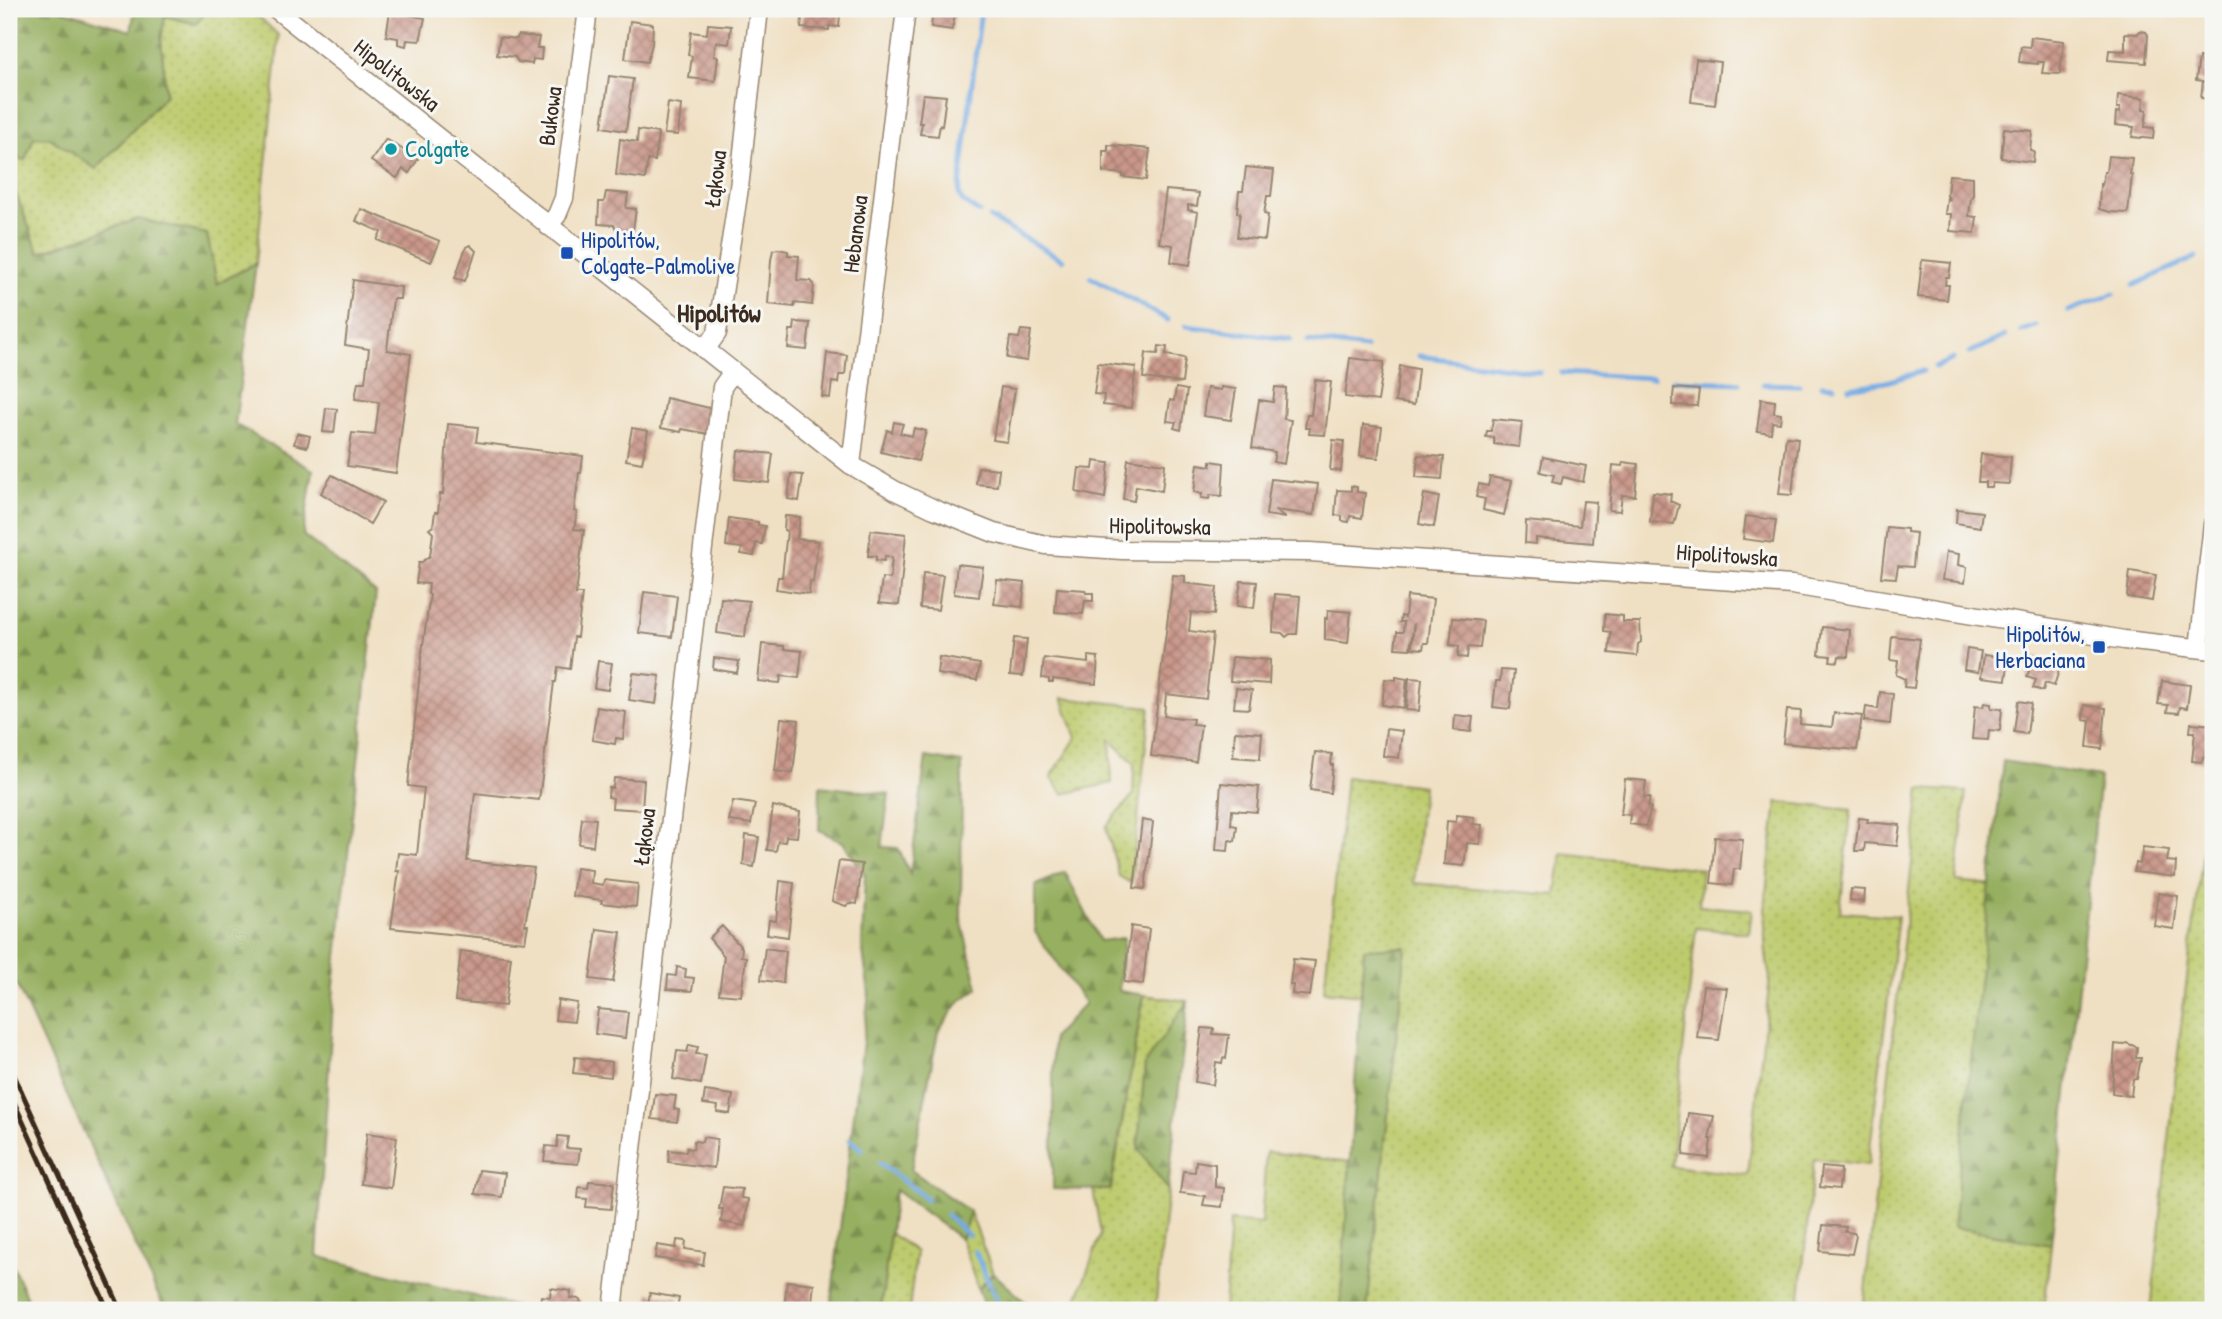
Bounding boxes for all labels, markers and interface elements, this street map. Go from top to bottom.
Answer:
street label: Hipolitowska [348,31,447,118]
street label: Bukowa [531,85,569,147]
place label: Colgate [405,133,469,164]
marker: Colgate [383,141,399,157]
street label: Łąkowa [696,148,733,210]
street label: Hebanowa [834,193,875,274]
place label: Hipolitów, Colgate-Palmolive [581,224,735,281]
marker: Hipolitów, Colgate-Palmolive [559,245,575,261]
district label: Hipolitów [677,295,761,331]
street label: Hipolitowska [1109,509,1211,542]
street label: Hipolitowska [1675,535,1779,574]
place label: Hipolitów, Herbaciana [1995,618,2085,675]
marker: Hipolitów, Herbaciana [2091,639,2107,655]
street label: Łąkowa [625,806,662,868]

